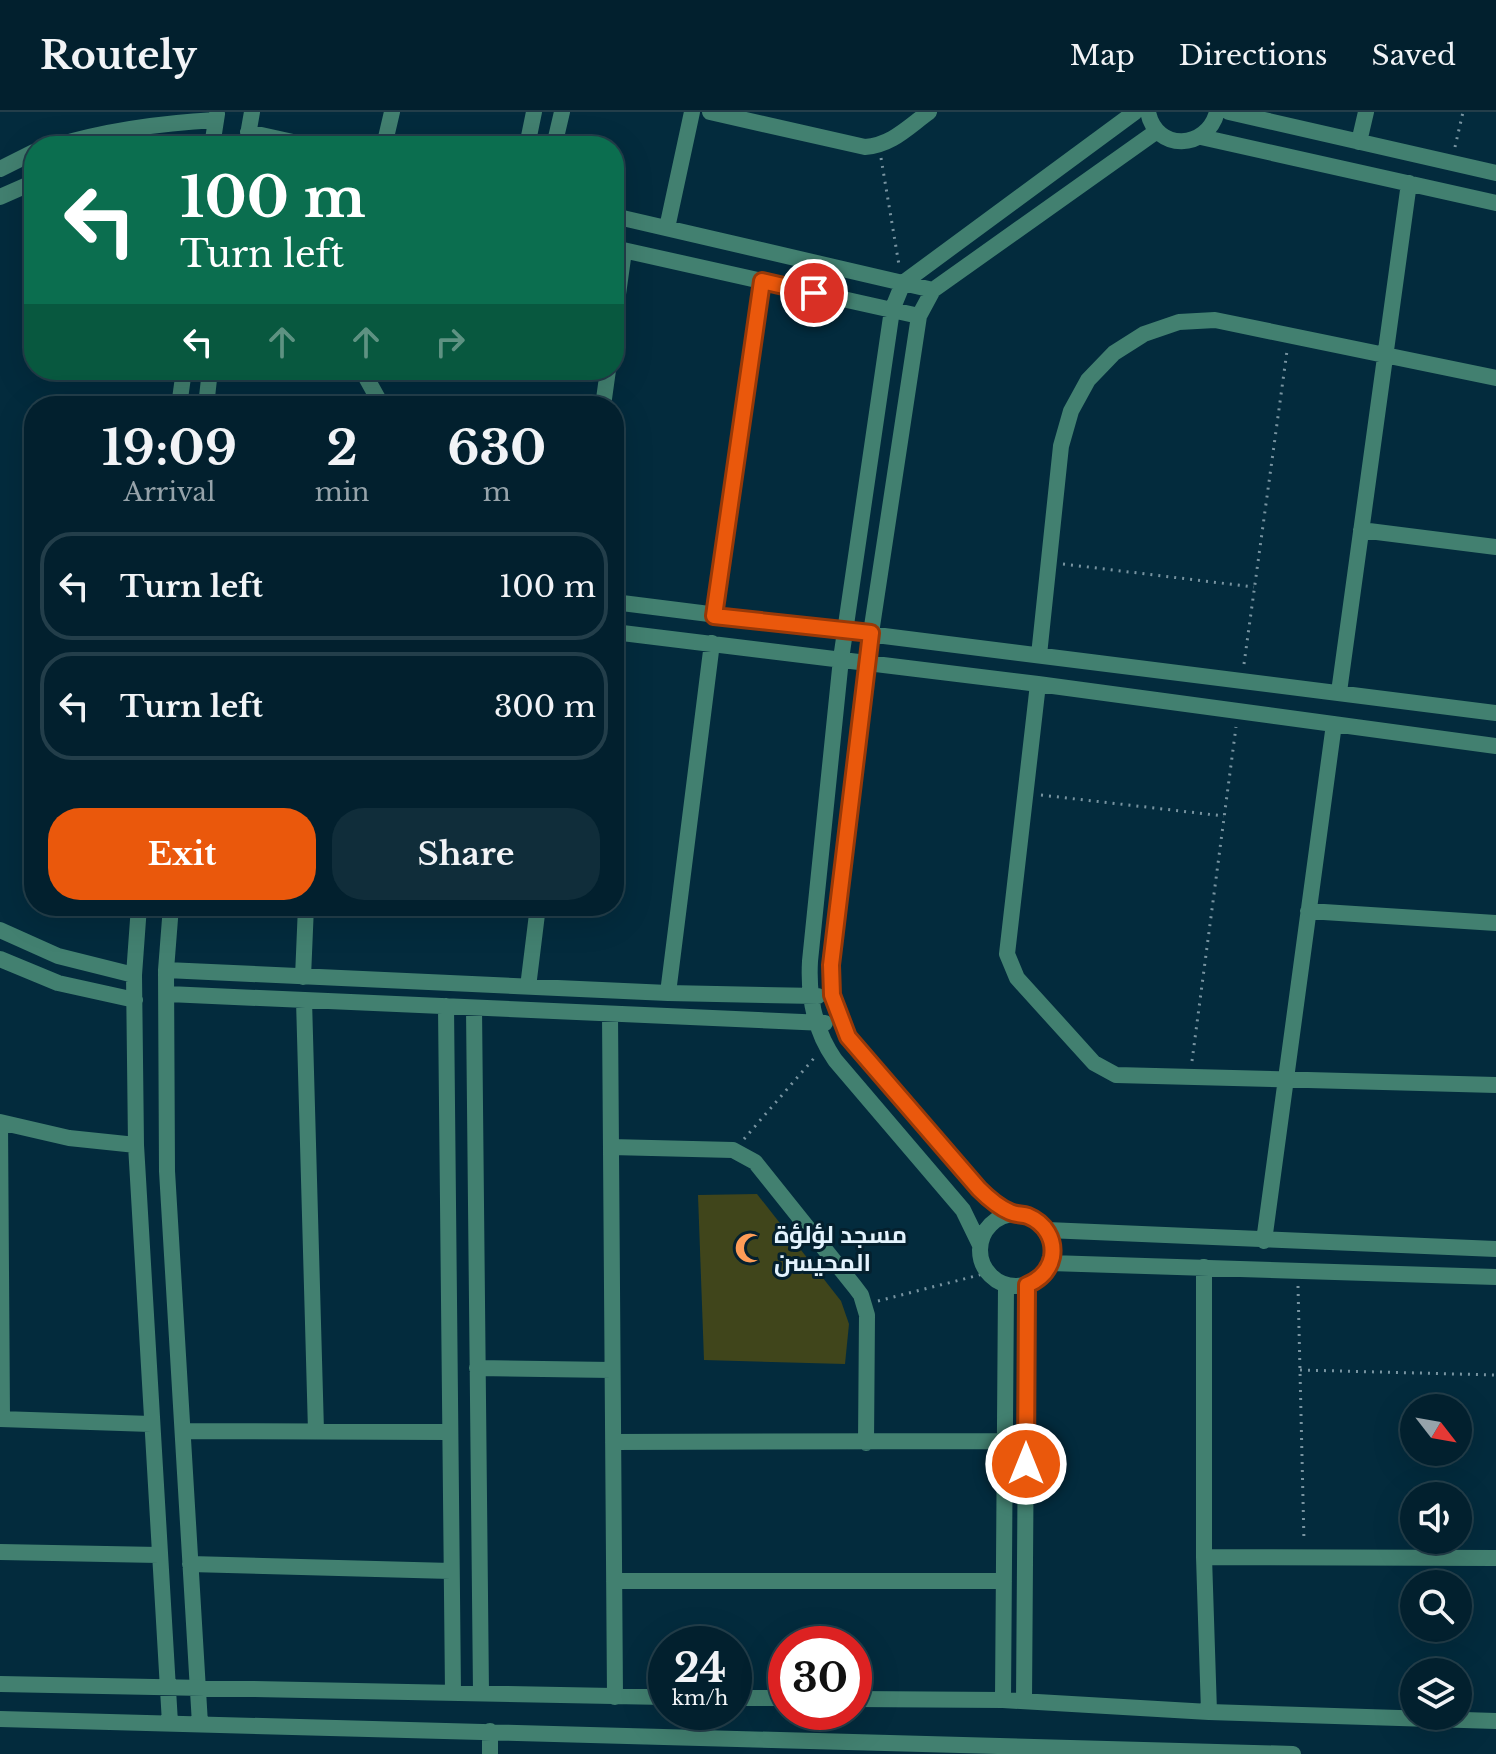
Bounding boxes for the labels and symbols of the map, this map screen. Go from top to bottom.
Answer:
pin [780,259,848,327]
place label: مسجد لؤلؤة المحيسن [774,1220,907,1277]
mosque icon: مسجد لؤلؤة المحيسن [733,1231,767,1265]
north arrow [1400,1394,1472,1466]
position arrow [984,1422,1068,1506]
speed limit sign: 30 [768,1626,872,1730]

